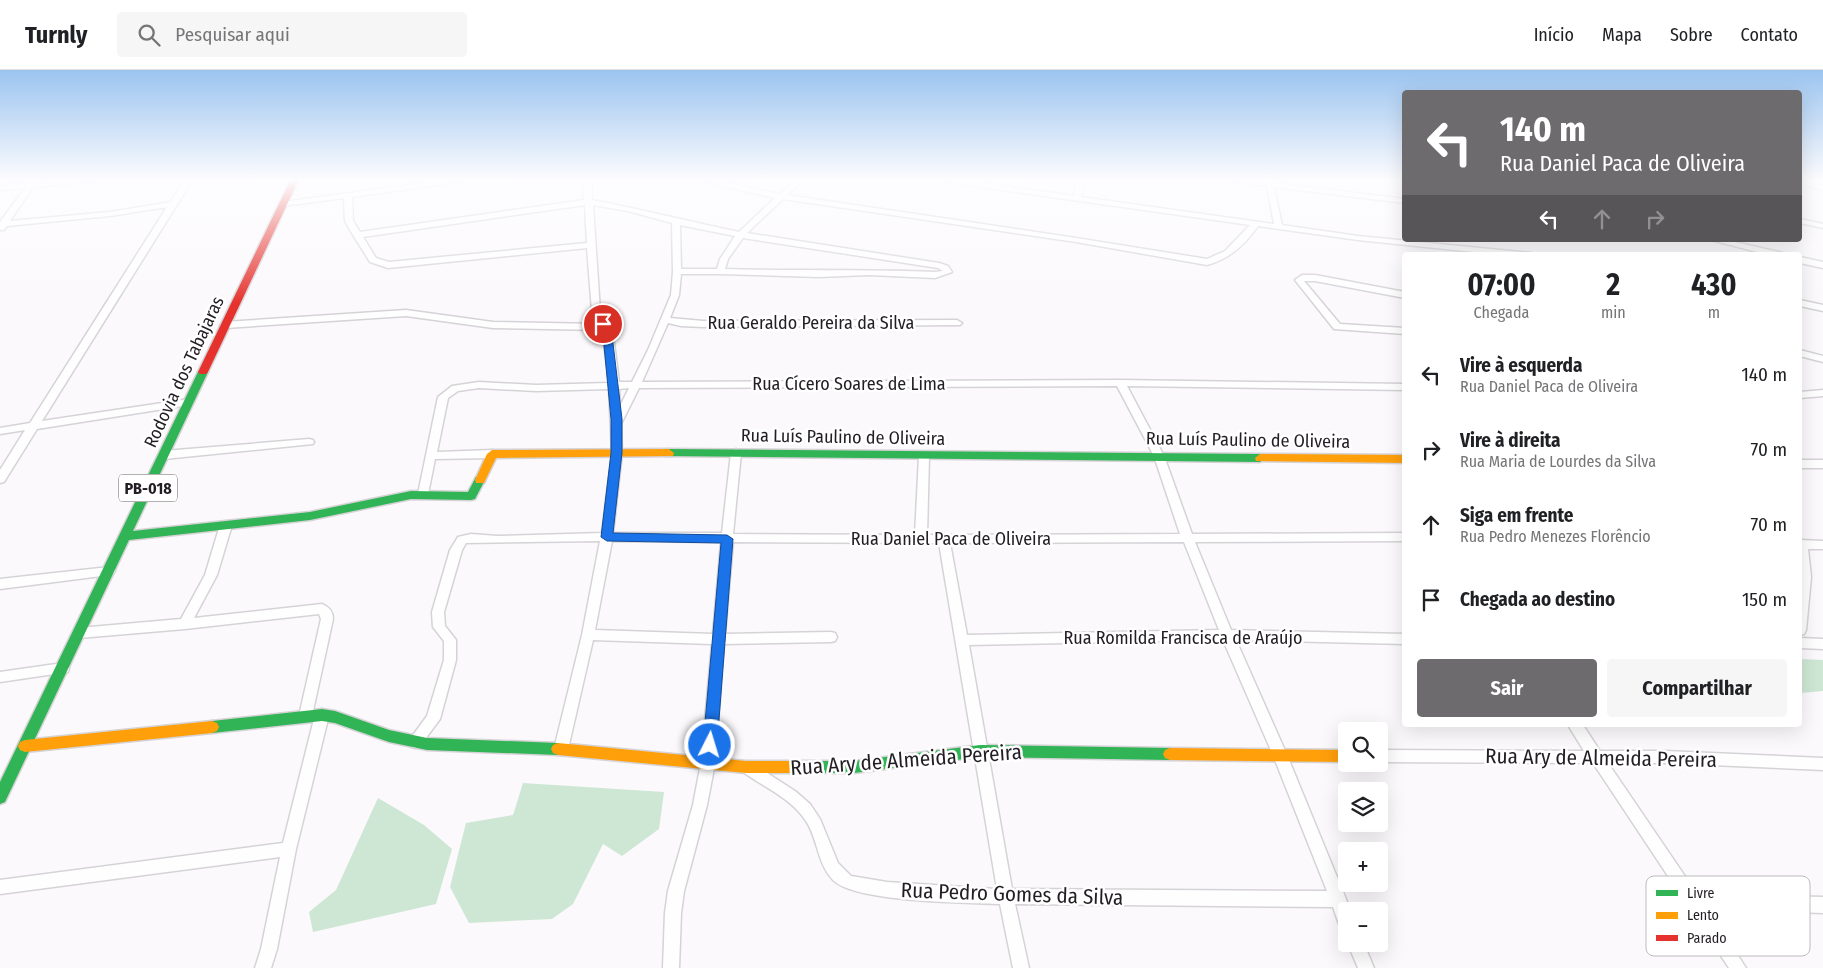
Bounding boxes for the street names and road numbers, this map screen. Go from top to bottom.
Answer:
street label: Rodovia dos Tabajaras [139,293,229,451]
street label: Rua Geraldo Pereira da Silva [708,312,915,334]
street label: Rua Cícero Soares de Lima [752,373,946,395]
street label: Rua Luís Paulino de Oliveira [741,424,945,450]
street label: Rua Luís Paulino de Oliveira [1146,427,1350,453]
road number: PB-018 [119,474,177,502]
street label: Rua Daniel Paca de Oliveira [851,528,1051,550]
street label: Rua Romilda Francisca de Araújo [1063,627,1303,649]
street label: Rua Ary de Almeida Pereira [789,739,1023,781]
street label: Rua Ary de Almeida Pereira [1485,743,1717,773]
street label: Rua Pedro Gomes da Silva [900,877,1124,911]

